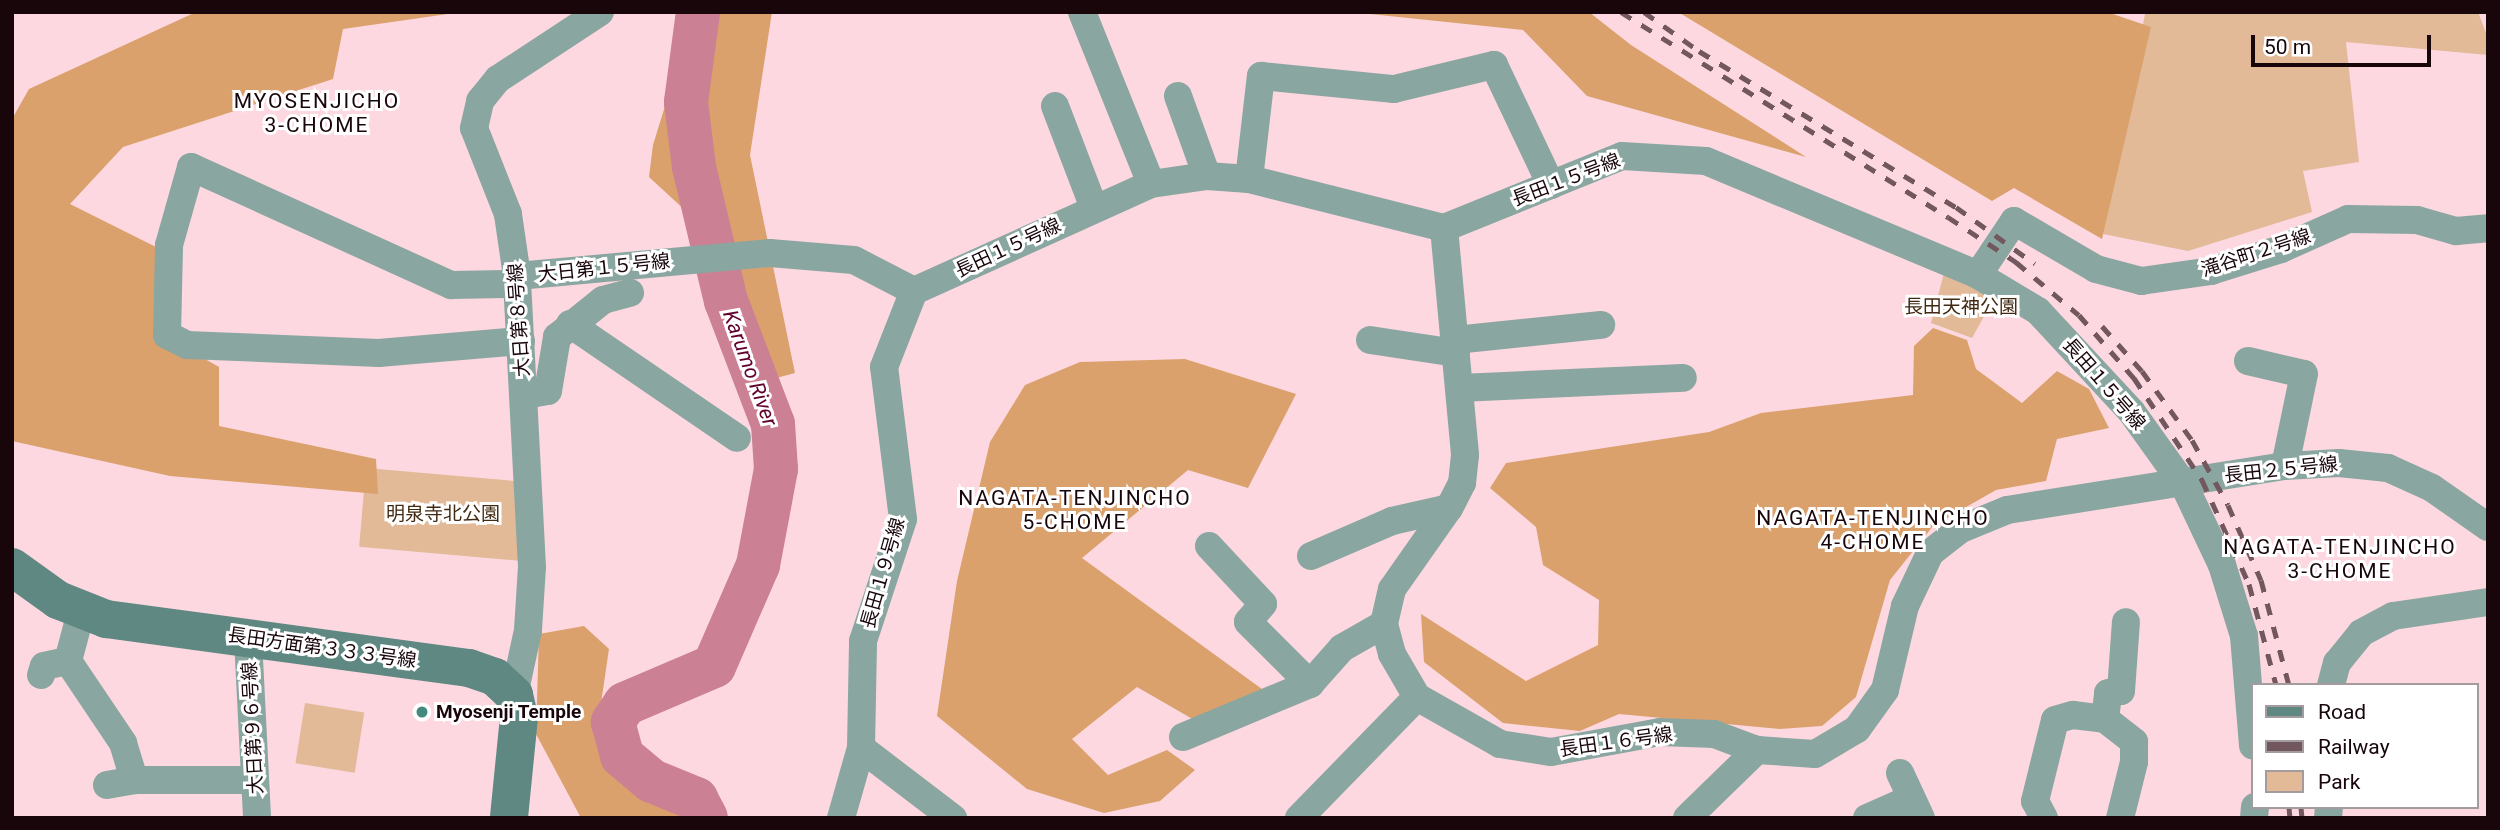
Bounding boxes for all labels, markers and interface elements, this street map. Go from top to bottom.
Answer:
scale bar [2255,21,2435,65]
text: 50 m [2264,35,2311,59]
district label: MYOSENJICHO 3-CHOME [235,88,399,138]
street label: 長田１５号線 [1509,149,1623,211]
street label: 長田１５号線 [952,214,1064,282]
street label: 滝谷町２号線 [2198,225,2314,281]
street label: 大日第１５号線 [537,250,671,286]
street label: 大日第８号線 [504,262,534,378]
park label: 長田天神公園 [1904,296,2018,318]
water label: Karumo River [717,307,783,429]
street label: 長田１５号線 [2058,334,2150,434]
street label: 長田２５号線 [2223,453,2339,487]
district label: NAGATA-TENJINCHO 5-CHOME [960,485,1190,535]
park label: 明泉寺北公園 [386,503,500,525]
district label: NAGATA-TENJINCHO 4-CHOME [1758,505,1988,555]
street label: 長田１９号線 [856,515,910,631]
district label: NAGATA-TENJINCHO 3-CHOME [2225,534,2455,584]
street label: 長田方面第３３３号線 [226,623,418,673]
street label: 大日第９６号線 [238,661,268,795]
legend [2252,683,2479,809]
text: Road [2318,700,2366,724]
place label: Myosenji Temple [436,701,582,723]
marker: Myosenji Temple [414,704,430,720]
street label: 長田１６号線 [1558,723,1674,761]
text: Railway [2318,735,2390,759]
text: Park [2318,770,2360,794]

